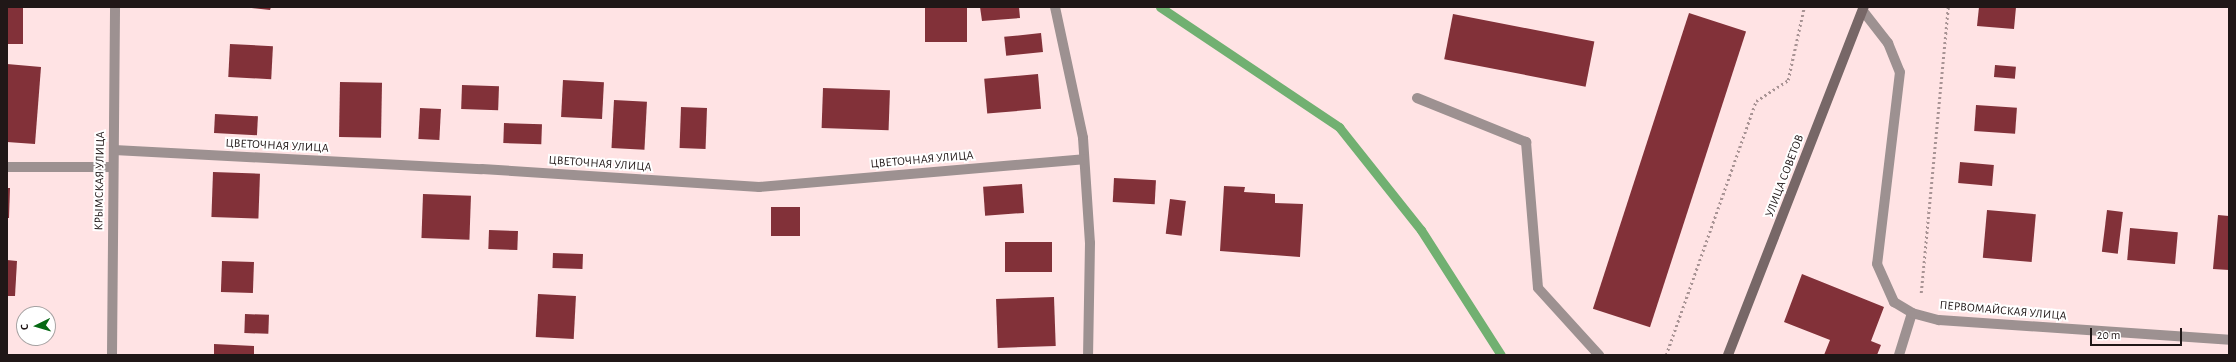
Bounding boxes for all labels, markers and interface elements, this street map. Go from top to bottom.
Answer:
street label: КРЫМСКАЯ УЛИЦА [92,131,108,231]
street label: УЛИЦА СОВЕТОВ [1763,133,1807,219]
street label: ЦВЕТОЧНАЯ УЛИЦА [225,136,329,156]
street label: ЦВЕТОЧНАЯ УЛИЦА [870,148,974,172]
street label: ЦВЕТОЧНАЯ УЛИЦА [548,153,652,175]
street label: ПЕРВОМАЙСКАЯ УЛИЦА [1939,298,2067,324]
north arrow [16,306,56,346]
scale bar [2092,320,2184,346]
text: С [19,323,30,331]
text: 20 m [2097,329,2120,341]

